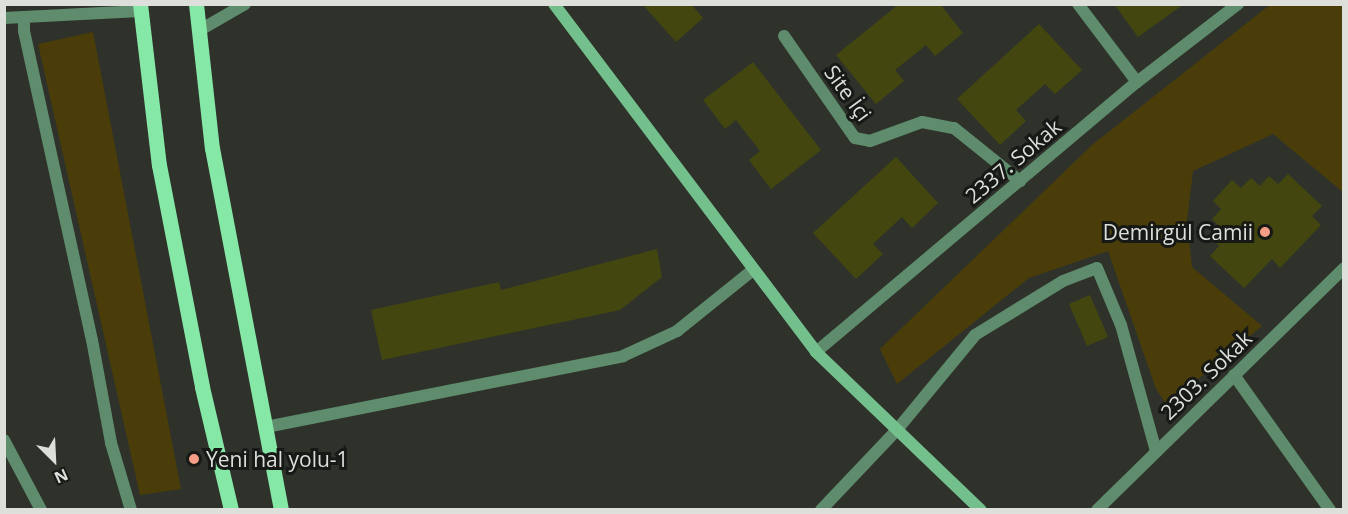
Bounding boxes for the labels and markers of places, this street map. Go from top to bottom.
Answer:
place label: Demirgül Camii [1103,219,1253,245]
marker: Demirgül Camii [1258,225,1272,239]
place label: Yeni hal yolu-1 [206,446,349,472]
marker: Yeni hal yolu-1 [187,452,201,466]

